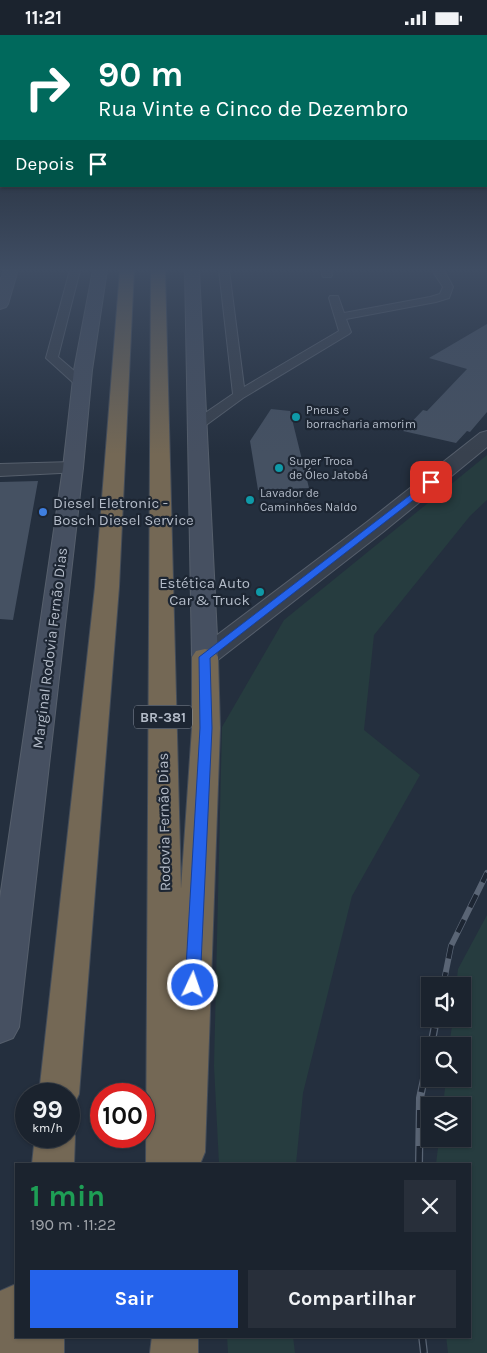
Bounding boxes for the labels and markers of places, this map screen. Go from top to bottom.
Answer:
place label: Pneus e borracharia amorim [306,403,416,431]
marker: Pneus e borracharia amorim [290,411,302,423]
place label: Super Troca de Óleo Jatobá [289,454,368,482]
pin [410,461,452,503]
marker: Super Troca de Óleo Jatobá [273,462,285,474]
place label: Lavador de Caminhões Naldo [260,486,357,514]
place label: Diesel Eletronic - Bosch Diesel Service [53,494,194,529]
marker: Lavador de Caminhões Naldo [244,494,256,506]
marker: Diesel Eletronic - Bosch Diesel Service [37,506,49,518]
place label: Estética Auto Car & Truck [159,574,250,609]
marker: Estética Auto Car & Truck [254,586,266,598]

